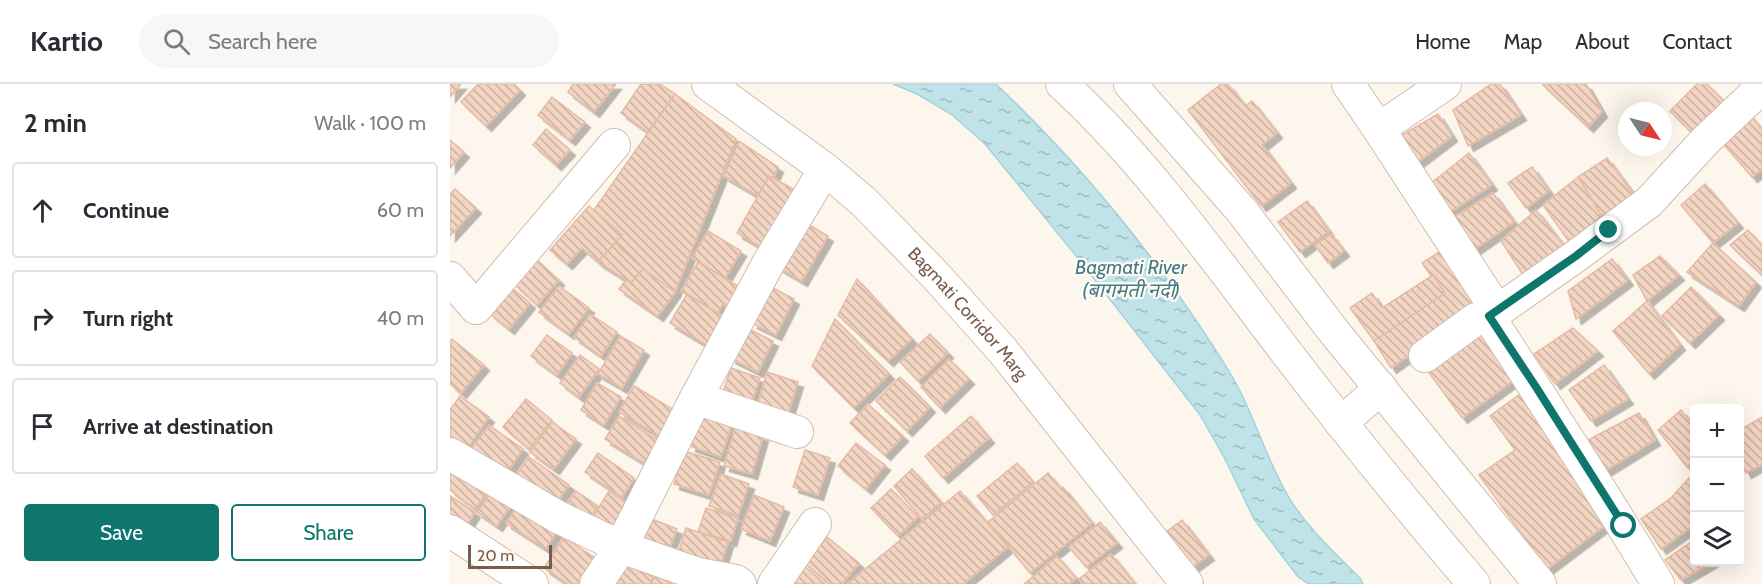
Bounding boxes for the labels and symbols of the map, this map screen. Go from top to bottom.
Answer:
north arrow [1618,102,1672,156]
route end [1595,216,1621,242]
street label: Bagmati Corridor Marg [903,243,1033,385]
water label: Bagmati River (बागमती नदी) [1075,255,1188,302]
route start [1610,512,1636,538]
scale bar [468,542,552,570]

